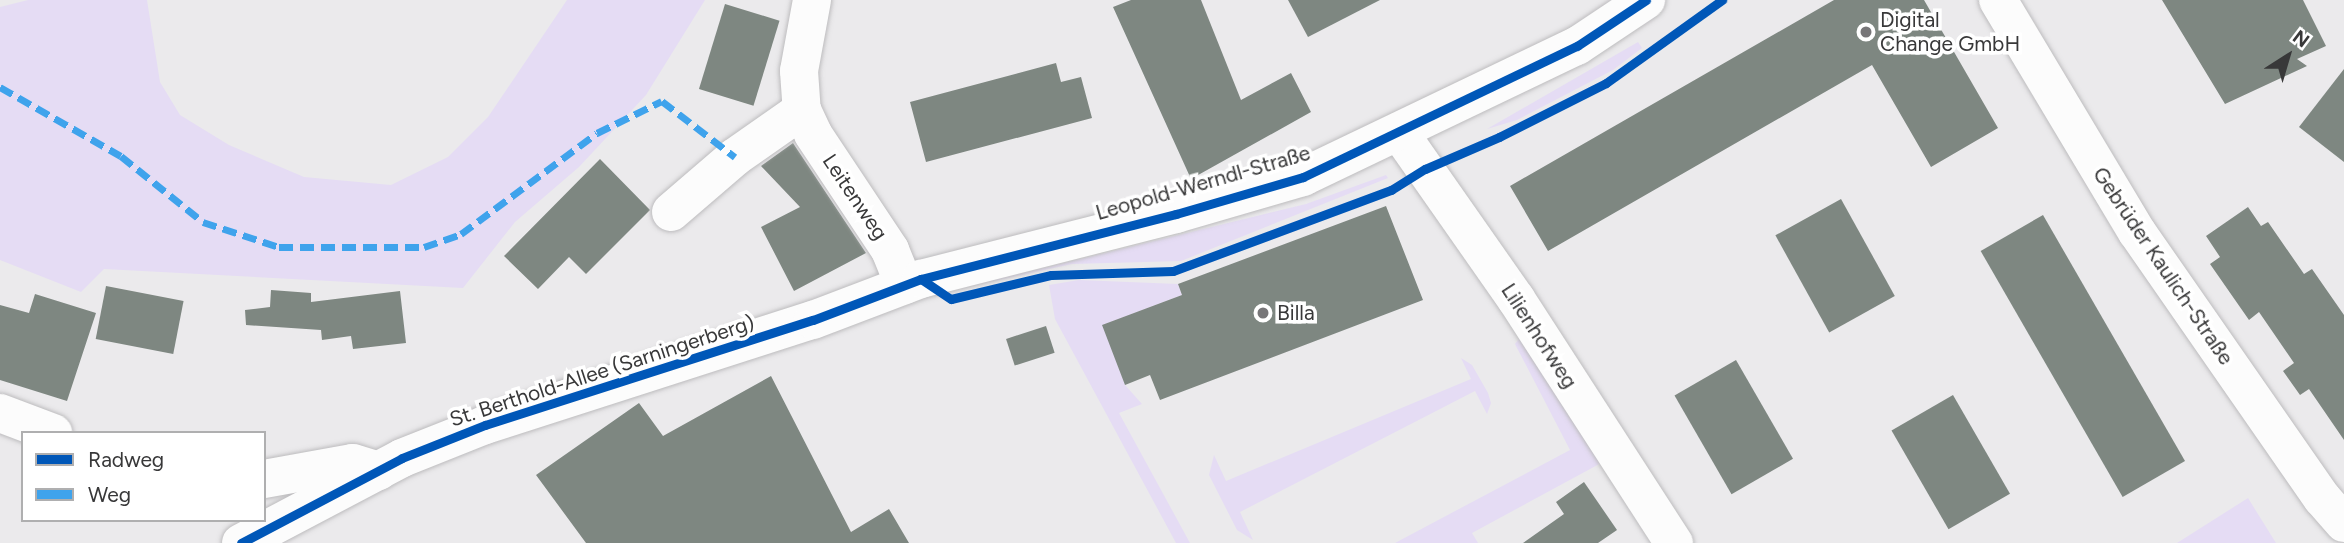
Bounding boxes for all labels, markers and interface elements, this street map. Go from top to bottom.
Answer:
place label: Digital Change GmbH [1880,7,2020,57]
north arrow [2253,21,2323,91]
marker: Digital Change GmbH [1858,24,1874,40]
text: N [2288,25,2314,52]
street label: Leopold-Werndl-Straße [1093,140,1313,226]
street label: Leitenweg [817,149,893,245]
street label: Gebrüder Kaulich-Straße [2087,162,2239,370]
street label: Lilienhofweg [1496,279,1582,393]
place label: Billa [1277,300,1315,326]
marker: Billa [1255,305,1271,321]
street label: St. Berthold-Allee (Sarningerberg) [447,310,757,432]
legend [21,431,266,522]
text: Radweg [88,447,164,472]
text: Weg [88,482,131,507]

